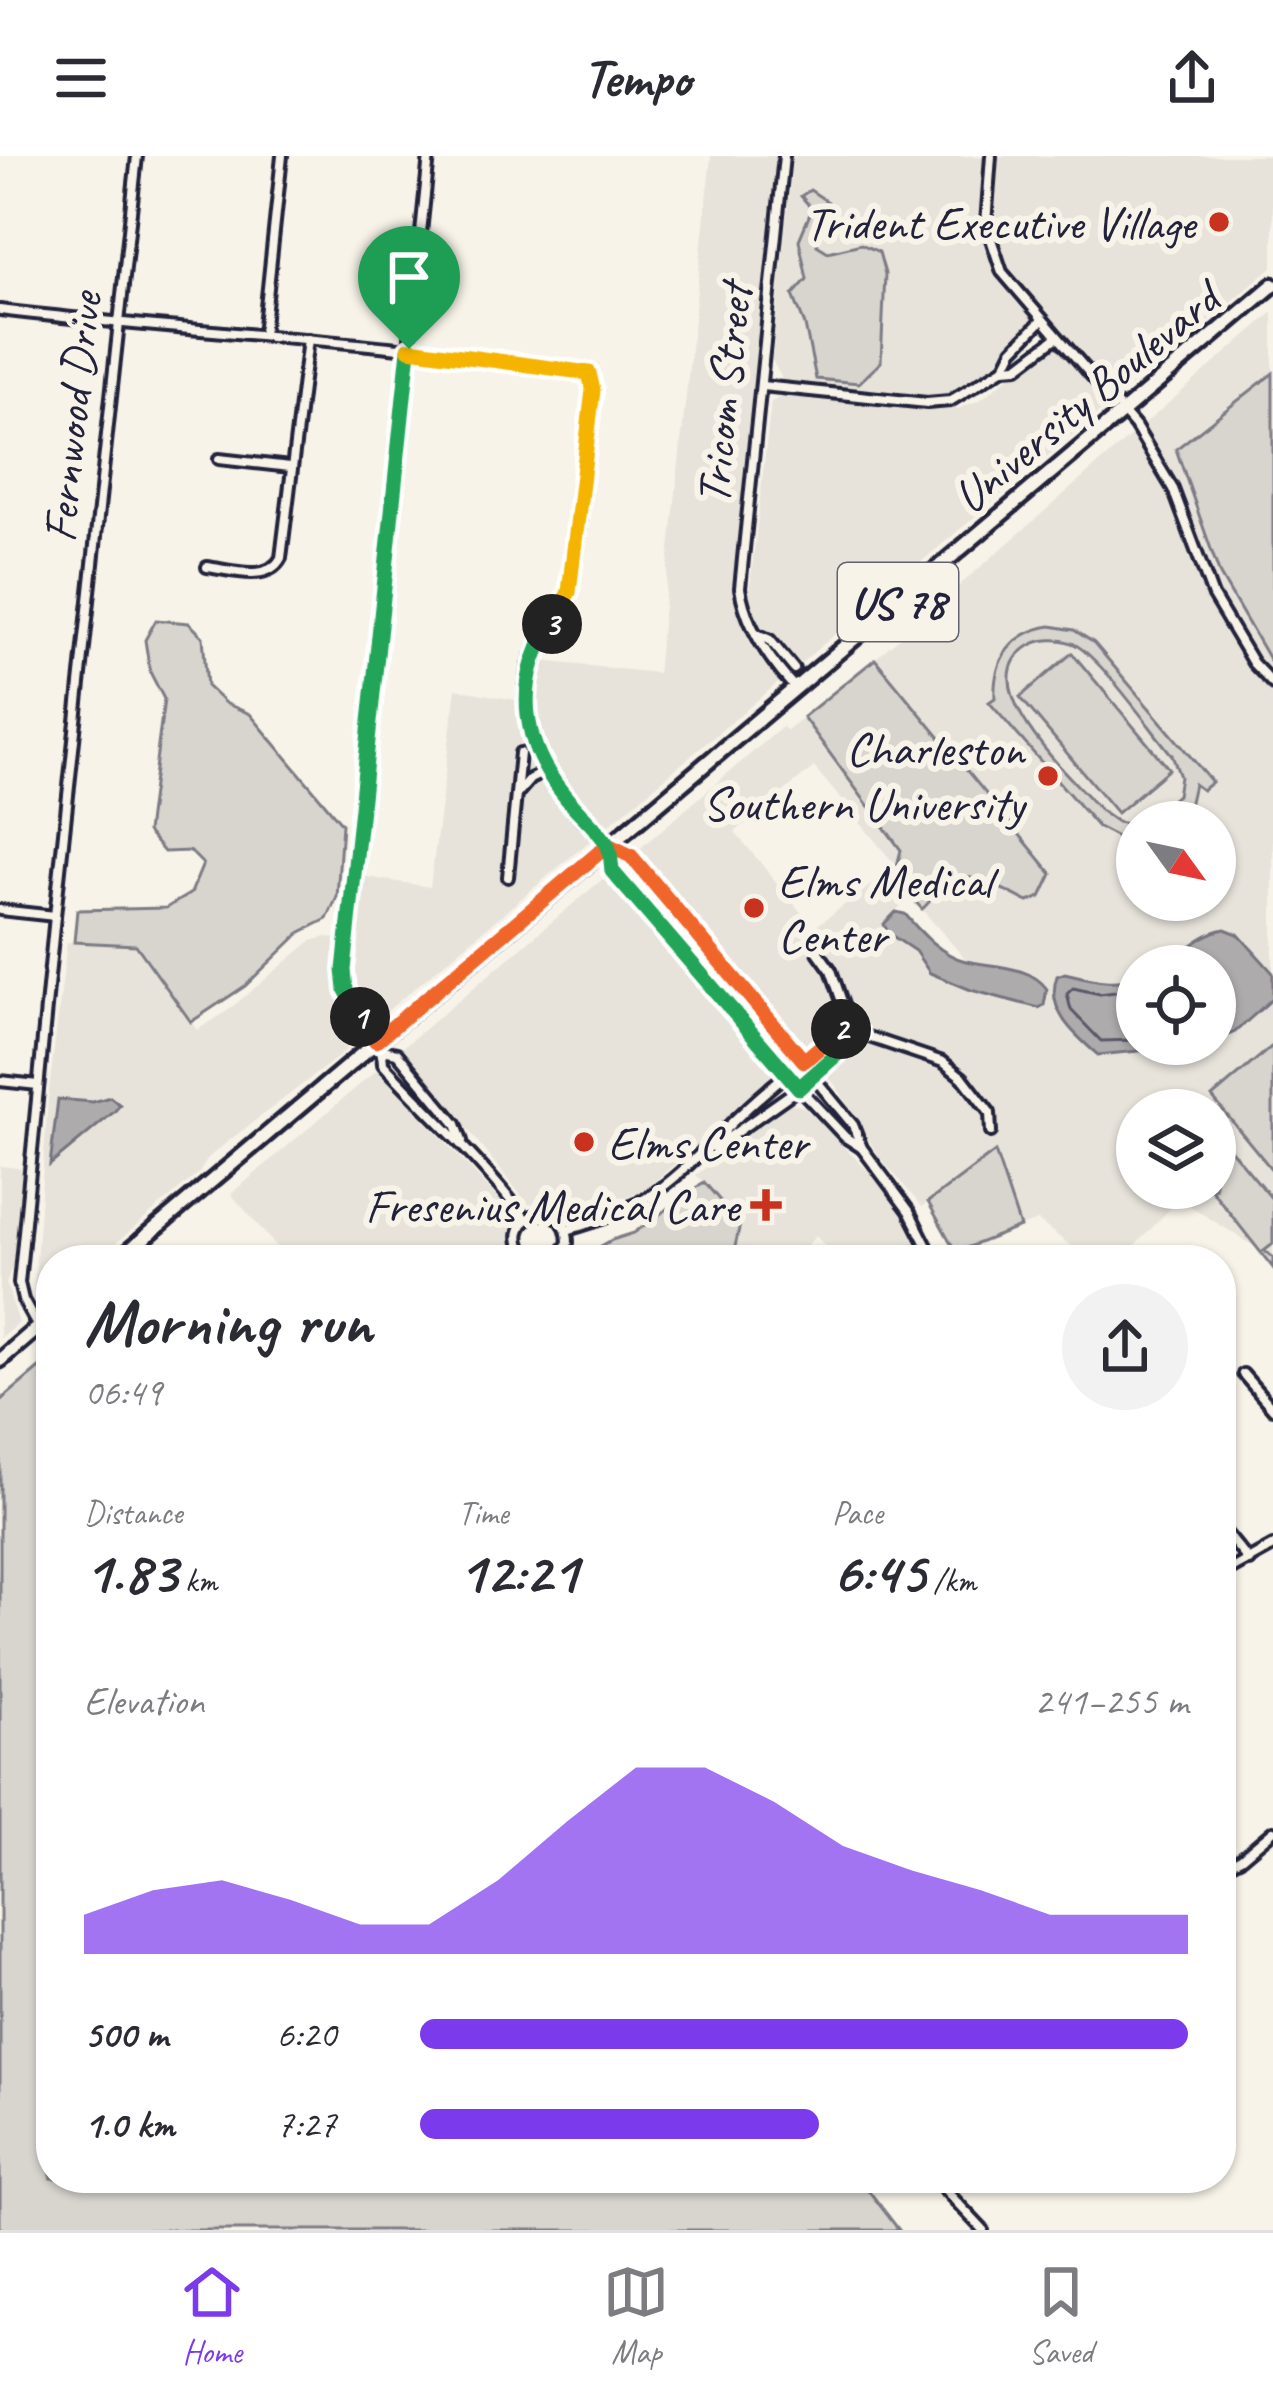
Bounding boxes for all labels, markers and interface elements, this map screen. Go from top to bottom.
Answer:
text: Tempo [582,44,691,112]
icon: menu [48,45,114,111]
icon: share [1159,45,1225,111]
place label: Trident Executive Village [805,193,1198,253]
marker: Trident Executive Village [1206,209,1232,235]
pin [358,226,460,349]
icon: arrive [376,244,442,310]
street label: University Boulevard [941,265,1236,526]
street label: Tricom Street [683,275,766,507]
street label: Fernwood Drive [29,286,115,545]
road number: US 78 [838,563,958,641]
pin: 3 [522,594,582,654]
text: 3 [545,603,559,645]
place label: Charleston Southern University [703,719,1028,834]
marker: Charleston Southern University [1035,763,1061,789]
north arrow [1116,801,1236,921]
map controls [1116,801,1236,1209]
place label: Elms Medical Center [778,851,999,966]
marker: Elms Medical Center [741,895,767,921]
button: locate [1116,945,1236,1065]
pin: 1 [330,987,390,1047]
text: 1 [353,996,367,1038]
pin: 2 [811,999,871,1059]
text: 2 [834,1008,848,1050]
button: layers [1116,1089,1236,1209]
place label: Elms Center [608,1113,811,1173]
marker: Elms Center [571,1129,597,1155]
place label: Fresenius Medical Care [365,1176,742,1236]
marker: Fresenius Medical Care [750,1189,782,1221]
text: Morning run [84,1281,372,1364]
button: share [1062,1284,1188,1410]
text: 06:49 [84,1368,162,1417]
text: Distance [84,1492,182,1534]
text: Time [458,1492,509,1534]
text: Pace [832,1492,883,1534]
text: 1.83 [84,1534,177,1610]
text: 12:21 [458,1534,578,1610]
text: 6:45 [832,1534,925,1610]
text: km [177,1560,217,1602]
text: /km [925,1560,976,1602]
text: Elevation [84,1677,204,1726]
text: 241–255 m [1034,1677,1188,1726]
text: 500 m [84,2010,168,2059]
text: 6:20 [276,2010,336,2059]
text: 1.0 km [84,2100,175,2149]
text: 7:27 [276,2100,336,2149]
tab: Home [179,2259,245,2373]
tab: Map [603,2259,669,2373]
tab: Saved [1028,2259,1094,2373]

